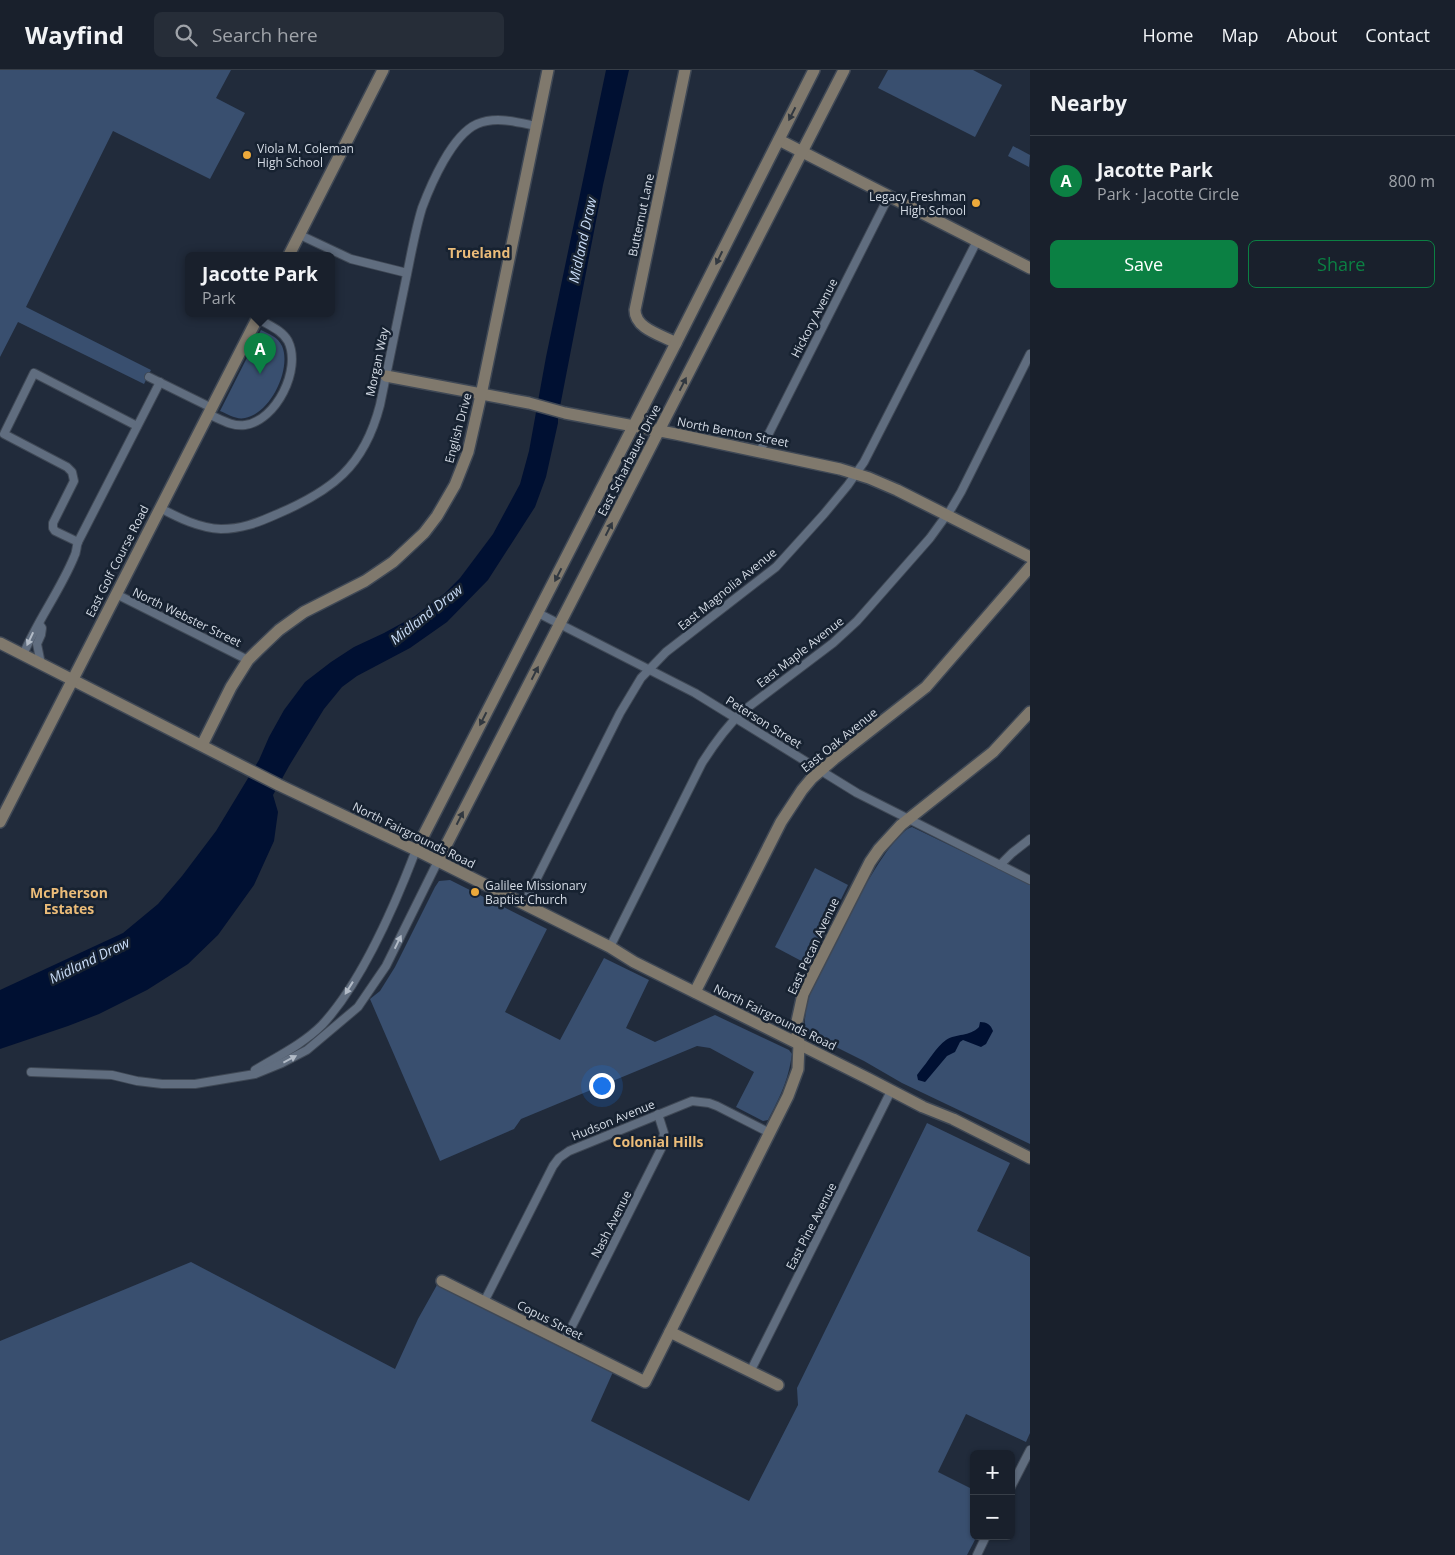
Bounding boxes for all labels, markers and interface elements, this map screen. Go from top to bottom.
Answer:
search box [154,12,504,57]
text: Wayfind [25,18,124,51]
icon: search [172,21,200,49]
text: Search here [212,22,318,48]
text: Home [1143,23,1193,47]
text: Map [1221,23,1259,47]
text: About [1287,23,1337,47]
text: Contact [1365,23,1430,47]
text: Nearby [1050,89,1127,117]
one-way arrow [788,106,796,121]
place label: Viola M. Coleman High School [257,140,354,171]
marker: Viola M. Coleman High School [241,149,253,161]
text: Jacotte Park [1097,157,1213,183]
text: A [1060,170,1072,192]
text: 800 m [1389,170,1435,192]
street label: Butternut Lane [624,172,658,258]
text: Park · Jacotte Circle [1097,183,1239,205]
place label: Legacy Freshman High School [869,188,966,219]
water label: Midland Draw [564,194,601,285]
marker: Legacy Freshman High School [970,197,982,209]
button: Save [1050,240,1238,288]
button: Share [1248,240,1435,288]
district label: Trueland [448,243,510,262]
one-way arrow [715,251,723,266]
popup [185,252,335,317]
text: Jacotte Park [202,261,318,287]
street label: Hickory Avenue [787,275,841,361]
text: Park [202,287,236,309]
street label: Morgan Way [361,325,393,398]
pin: A [244,333,276,374]
one-way arrow [679,377,687,392]
street label: English Drive [440,391,476,465]
street label: East Scharbauer Drive [593,401,665,519]
street label: North Benton Street [676,413,790,451]
street label: East Golf Course Road [81,502,153,620]
one-way arrow [605,522,613,536]
street label: East Magnolia Avenue [674,544,780,634]
one-way arrow [554,568,562,582]
water label: Midland Draw [386,579,467,648]
street label: North Webster Street [130,583,244,651]
street label: East Maple Avenue [753,613,847,691]
one-way arrow [26,632,34,646]
one-way arrow [530,667,539,680]
street label: Peterson Street [723,692,805,752]
street label: East Oak Avenue [797,704,881,776]
one-way arrow [479,712,487,727]
street label: North Fairgrounds Road [350,798,478,872]
one-way arrow [456,811,464,825]
place label: Galilee Missionary Baptist Church [485,877,588,908]
district label: McPherson Estates [30,883,108,918]
marker: Galilee Missionary Baptist Church [469,886,481,898]
street label: East Pecan Avenue [783,895,843,997]
water label: Midland Draw [46,932,133,988]
one-way arrow [394,935,402,949]
street label: North Fairgrounds Road [711,980,839,1054]
one-way arrow [344,982,353,995]
one-way arrow [283,1055,298,1063]
your location [589,1073,615,1099]
street label: Hudson Avenue [569,1095,658,1145]
district label: Colonial Hills [613,1132,703,1151]
street label: East Pine Avenue [782,1179,840,1272]
street label: Nash Avenue [587,1187,635,1261]
street label: Copus Street [514,1296,586,1344]
map controls [970,1450,1015,1540]
button: + [970,1450,1015,1495]
button: − [970,1495,1015,1540]

